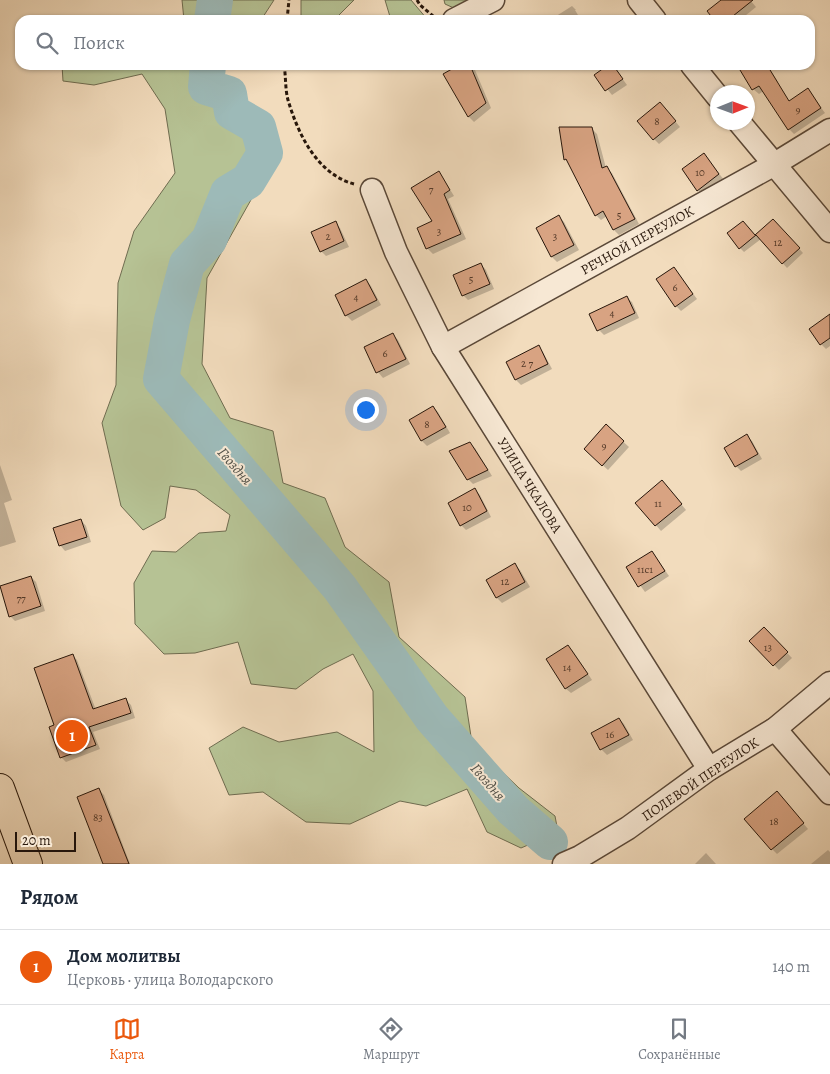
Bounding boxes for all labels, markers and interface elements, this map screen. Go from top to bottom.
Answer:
search box [15,15,815,70]
icon: search [33,29,61,57]
text: Поиск [73,30,125,56]
north arrow [710,85,755,130]
house number: 9 [795,102,801,117]
house number: 8 [654,114,660,129]
house number: 10 [695,165,705,180]
house number: 7 [429,182,434,197]
street label: РЕЧНОЙ ПЕРЕУЛОК [577,201,697,279]
house number: 5 [617,208,622,223]
house number: 3 [437,224,441,239]
house number: 2 [325,229,331,244]
house number: 3 [553,229,557,244]
house number: 12 [774,235,783,250]
house number: 5 [469,272,474,287]
house number: 6 [672,280,678,295]
house number: 4 [354,290,359,305]
house number: 4 [610,306,615,321]
house number: 6 [382,346,388,361]
house number: 2 7 [521,356,533,371]
your location [353,397,379,423]
house number: 8 [424,417,430,432]
street label: УЛИЦА ЧКАЛОВА [493,434,567,537]
house number: 9 [601,438,607,453]
water label: Гвоздня [213,443,257,489]
house number: 11 [654,496,662,511]
house number: 10 [462,500,472,515]
house number: 11с1 [637,562,653,577]
house number: 12 [501,574,510,589]
house number: 77 [16,591,26,606]
house number: 13 [764,640,772,655]
house number: 14 [563,660,571,675]
pin: 1 [56,717,88,755]
house number: 16 [606,727,614,742]
street label: ПОЛЕВОЙ ПЕРЕУЛОК [638,733,763,826]
water label: Гвоздня [466,759,510,805]
house number: 83 [93,810,103,825]
house number: 18 [769,814,779,829]
scale bar [15,829,76,852]
text: 20 m [22,831,51,850]
text: Рядом [20,883,78,911]
text: Дом молитвы [67,943,181,969]
text: 1 [33,956,39,978]
text: 140 m [772,956,810,978]
text: Церковь · улица Володарского [67,969,273,991]
tab: Карта [109,1015,145,1064]
tab: Маршрут [363,1015,420,1064]
tab: Сохранённые [638,1015,721,1064]

